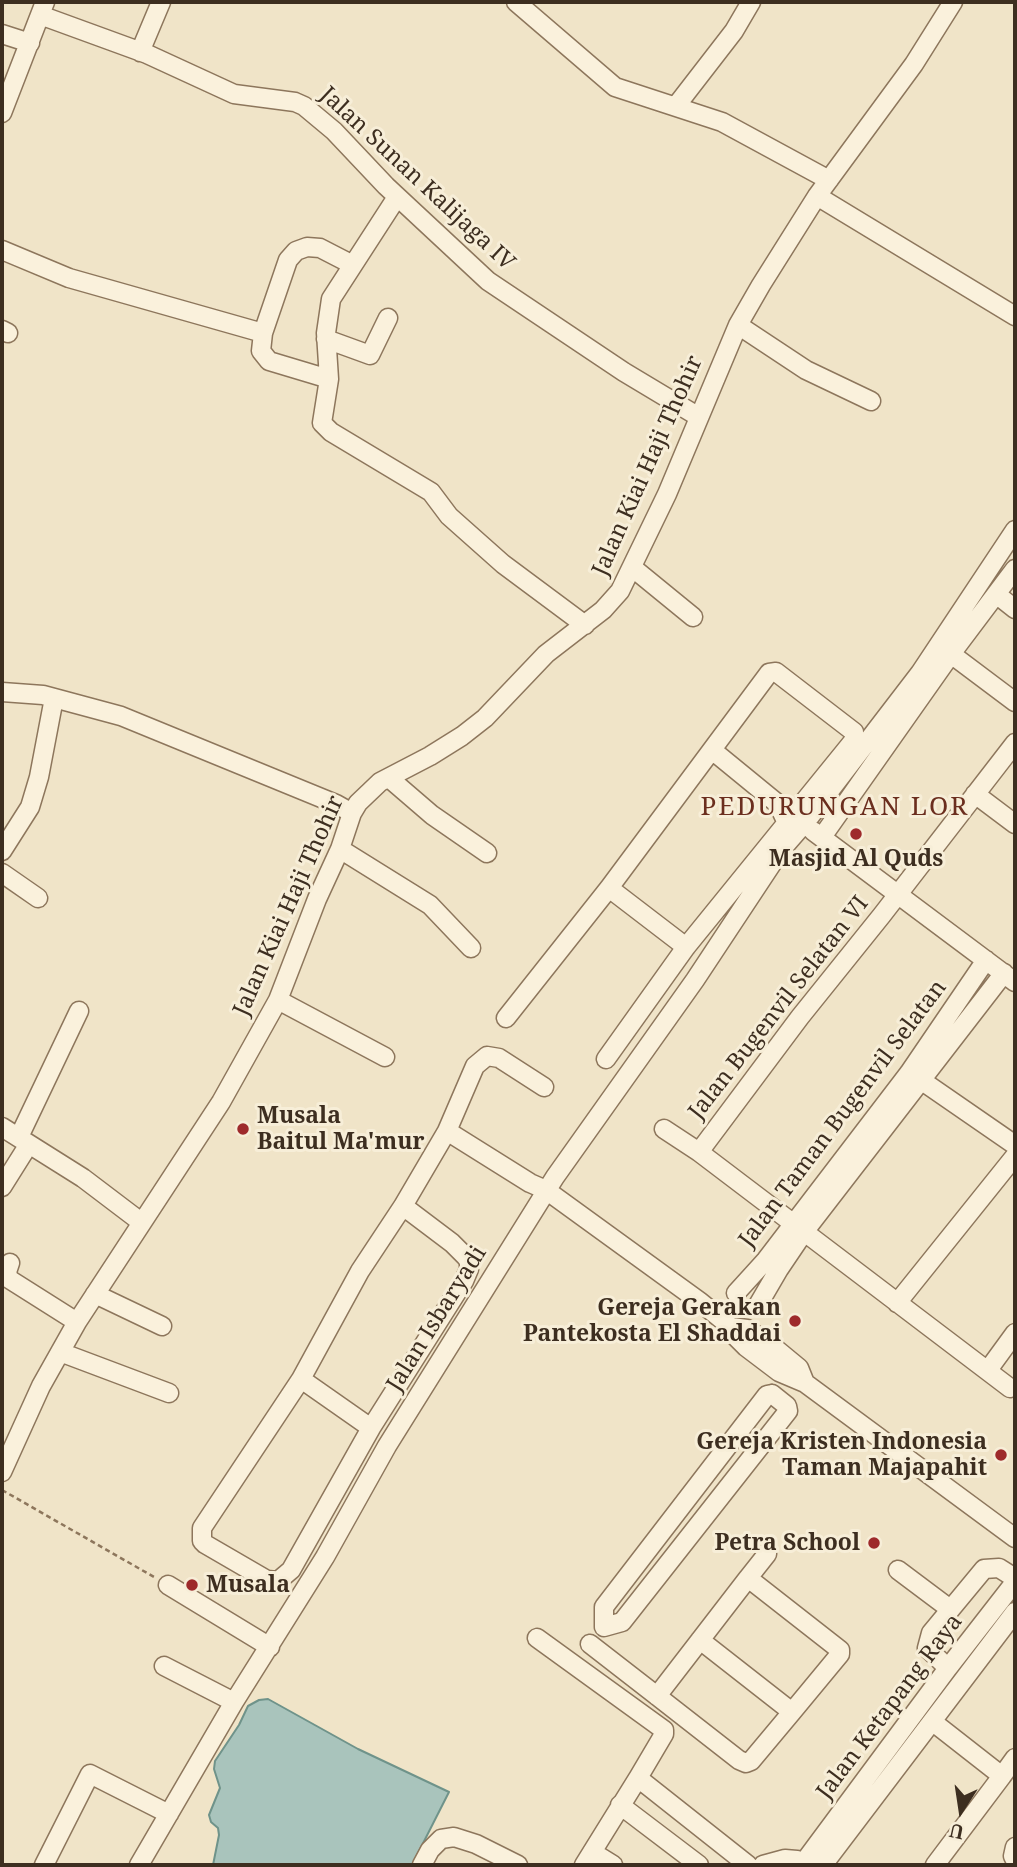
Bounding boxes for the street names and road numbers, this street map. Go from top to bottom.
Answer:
street label: Jalan Sunan Kalijaga IV [314,81,520,277]
street label: Jalan Kiai Haji Thohir [587,352,709,580]
street label: Jalan Kiai Haji Thohir [228,792,350,1020]
street label: Jalan Bugenvil Selatan VI [683,891,875,1125]
street label: Jalan Taman Bugenvil Selatan [733,975,953,1253]
street label: Jalan Isbaryadi [381,1241,493,1397]
street label: Jalan Ketapang Raya [811,1609,969,1805]

